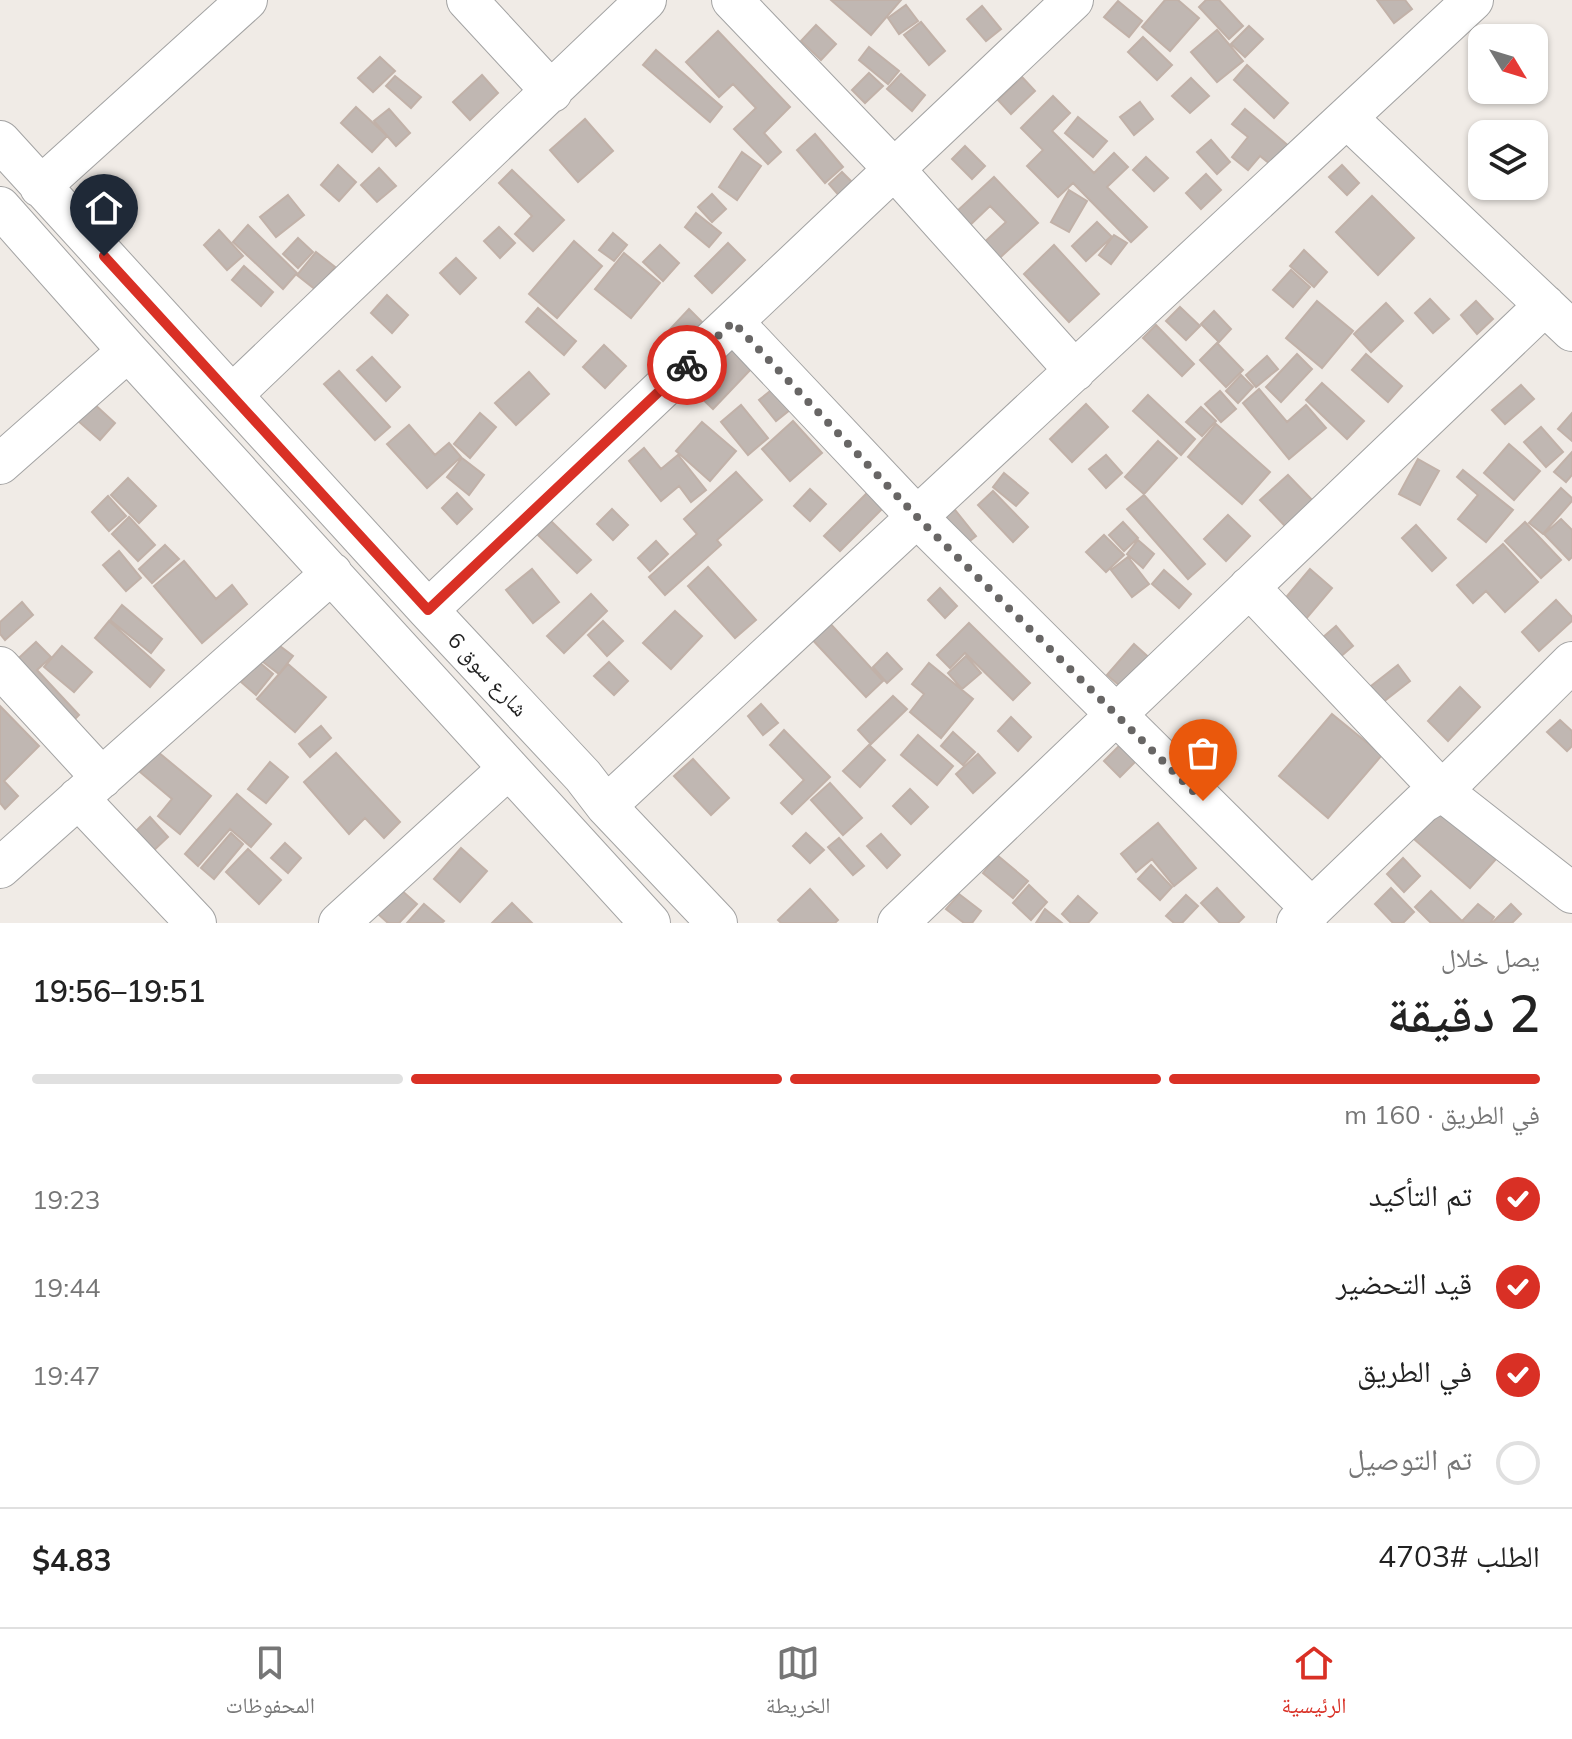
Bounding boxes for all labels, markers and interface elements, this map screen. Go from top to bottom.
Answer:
north arrow [1468,24,1548,104]
map controls [1468,24,1548,200]
button: layers [1468,120,1548,200]
pin [70,174,138,256]
icon: home [82,186,126,230]
courier [647,325,727,405]
icon: bike [665,343,709,387]
street label: شارع سوق 6 [442,626,534,722]
pin [1169,719,1237,801]
icon: bag [1181,731,1225,775]
text: يصل خلال [1441,941,1540,974]
text: 19:51–19:56 [32,972,205,1010]
text: 2 دقيقة [1387,980,1540,1045]
text: في الطريق · 160 m [1344,1098,1540,1131]
text: تم التأكيد [1369,1176,1472,1214]
icon: check [1496,1177,1540,1221]
text: 19:23 [32,1183,100,1216]
text: قيد التحضير [1336,1264,1472,1302]
icon: check [1496,1265,1540,1309]
text: 19:44 [32,1271,100,1304]
text: في الطريق [1357,1352,1472,1390]
icon: check [1496,1353,1540,1397]
text: 19:47 [32,1359,100,1392]
text: تم التوصيل [1348,1440,1472,1478]
text: الطلب #4703 [1378,1537,1540,1575]
text: $4.83 [32,1541,111,1579]
tab: المحفوظات [225,1641,315,1727]
tab: الخريطة [766,1641,831,1727]
tab: الرئيسية [1281,1641,1347,1727]

